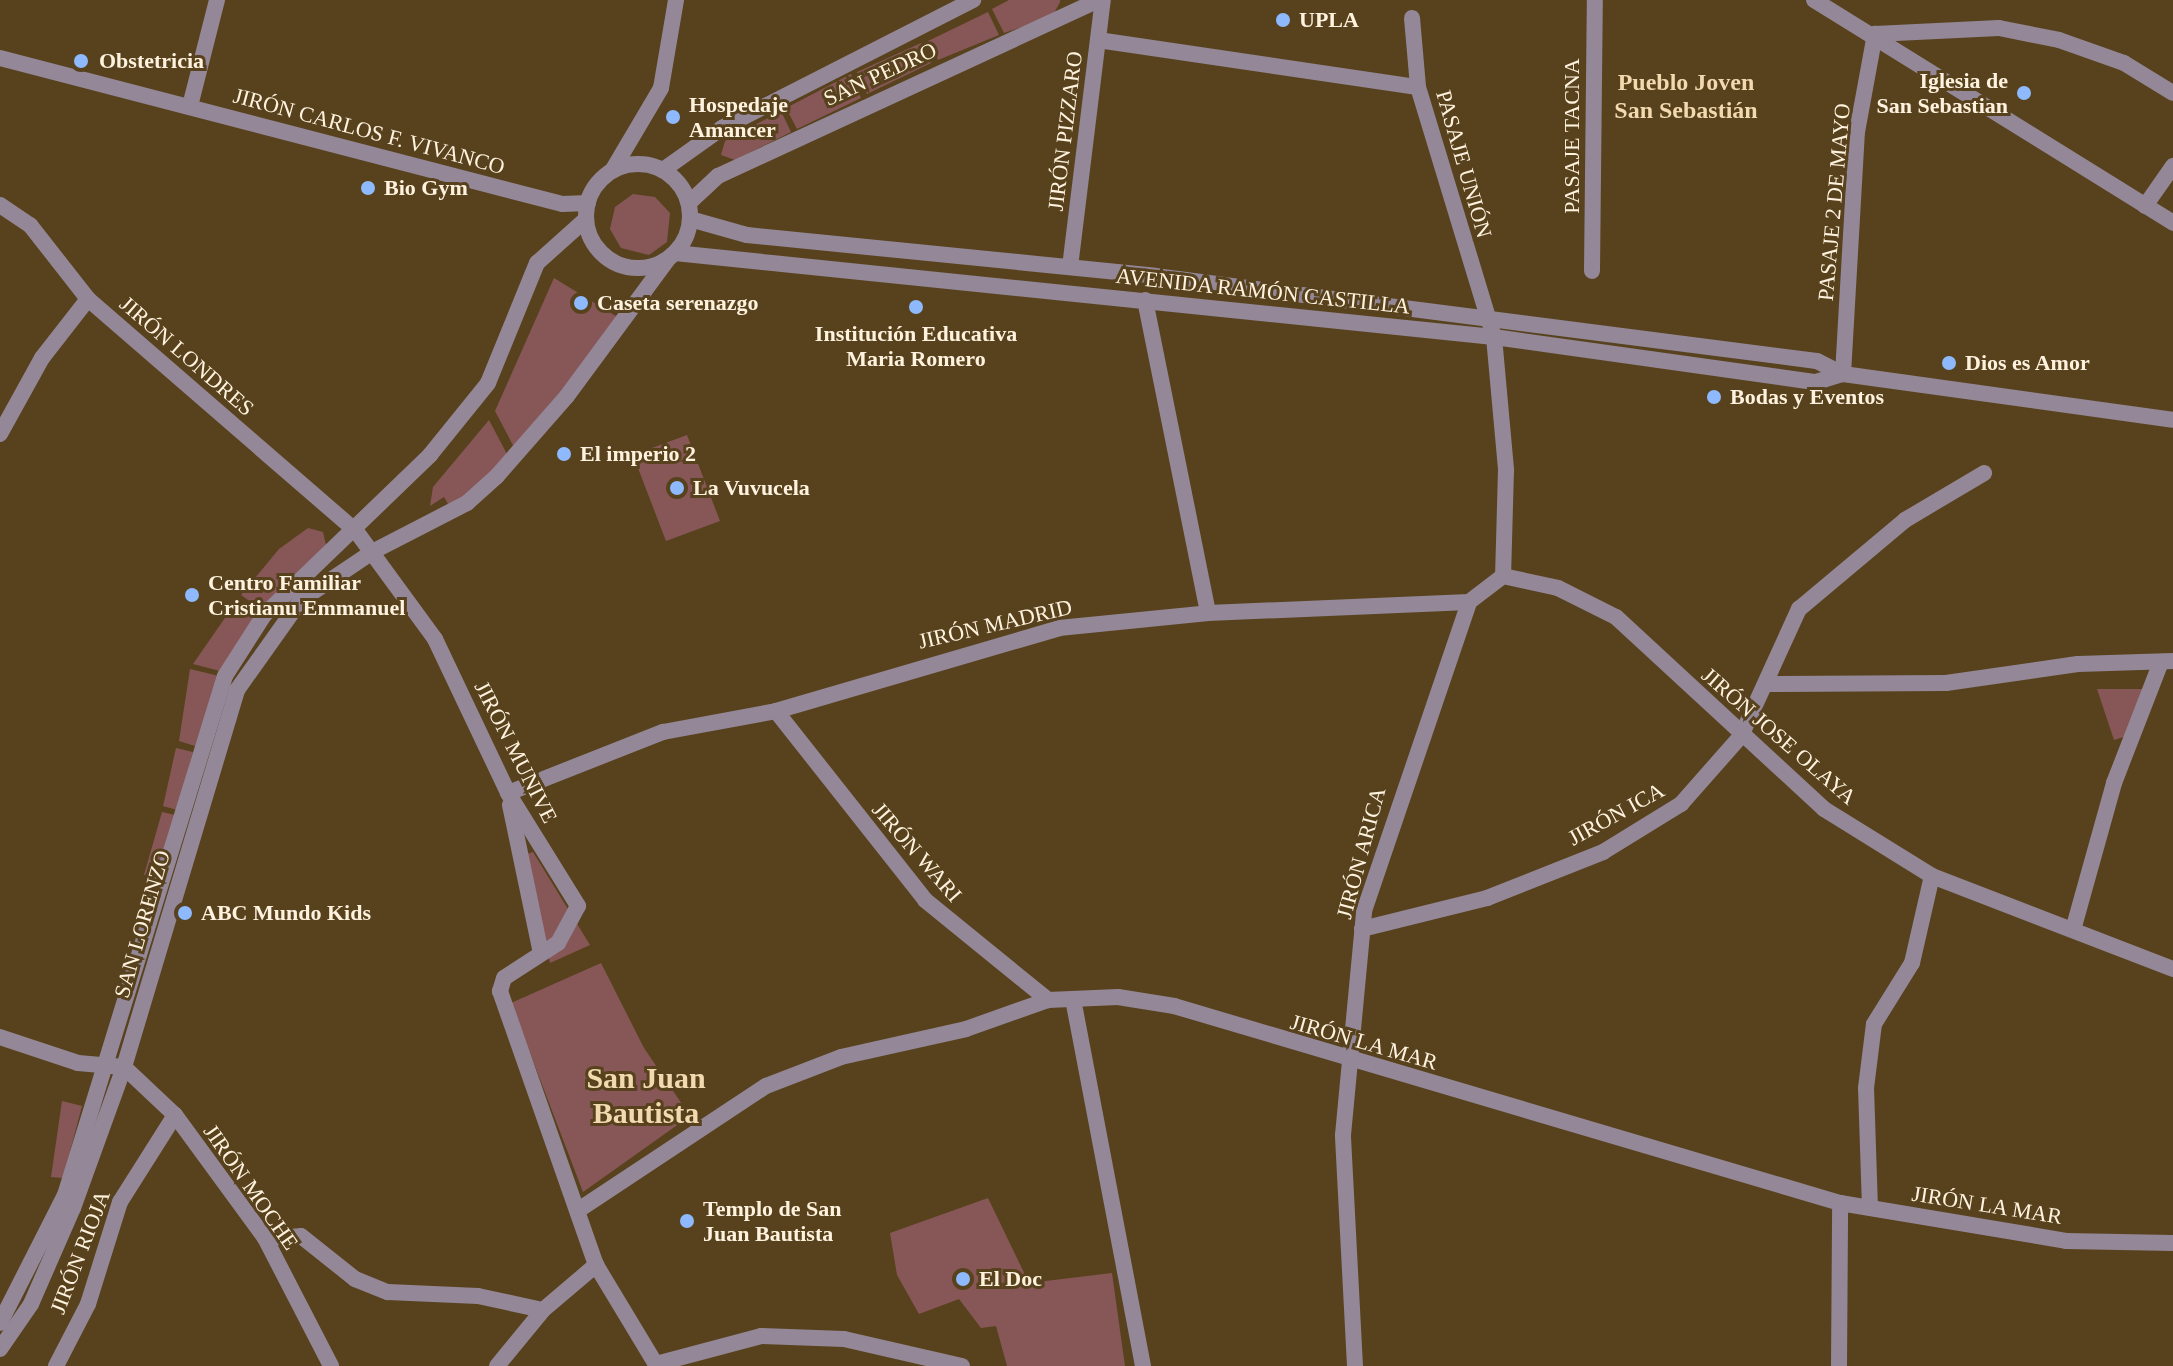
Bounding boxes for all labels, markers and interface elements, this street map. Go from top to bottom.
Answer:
place label: UPLA [1299,7,1359,33]
marker: UPLA [1274,11,1292,29]
street label: SAN PEDRO [819,36,941,112]
place label: Obstetricia [99,48,204,74]
marker: Obstetricia [70,50,92,72]
street label: JIRÓN PIZZARO [1042,50,1088,212]
street label: PASAJE TACNA [1559,58,1585,214]
place label: Iglesia de San Sebastian [1877,67,2008,118]
district label: Pueblo Joven San Sebastián [1614,69,1758,125]
street label: JIRÓN CARLOS F. VIVANCO [230,82,508,180]
marker: Iglesia de San Sebastian [2015,84,2033,102]
street label: PASAJE UNIÓN [1430,87,1498,241]
place label: Hospedaje Amancer [689,91,788,142]
street label: PASAJE 2 DE MAYO [1812,102,1856,302]
marker: Hospedaje Amancer [664,108,682,126]
place label: Bio Gym [384,175,468,201]
marker: Bio Gym [359,179,377,197]
street label: AVENIDA RAMÓN CASTILLA [1114,262,1412,320]
place label: Caseta serenazgo [597,290,758,316]
street label: JIRÓN LONDRES [114,291,260,421]
marker: Caseta serenazgo [572,294,590,312]
marker: Institución Educativa Maria Romero [907,298,925,316]
place label: Institución Educativa Maria Romero [815,320,1017,372]
place label: Dios es Amor [1965,350,2091,376]
marker: Dios es Amor [1940,354,1958,372]
place label: Bodas y Eventos [1730,384,1884,410]
marker: Bodas y Eventos [1705,388,1723,406]
place label: El imperio 2 [580,441,696,467]
marker: El imperio 2 [555,445,573,463]
place label: La Vuvucela [693,475,810,501]
marker: La Vuvucela [668,479,686,497]
place label: Centro Familiar Cristianu Emmanuel [208,569,405,620]
marker: Centro Familiar Cristianu Emmanuel [183,586,201,604]
street label: JIRÓN MADRID [916,593,1074,655]
street label: JIRÓN JOSE OLAYA [1696,662,1862,810]
street label: JIRÓN MUNIVE [469,677,563,827]
street label: JIRÓN ICA [1563,777,1669,851]
street label: JIRÓN ARICA [1331,784,1391,922]
street label: JIRÓN WARI [866,797,968,907]
street label: SAN LORENZO [108,847,176,1001]
place label: ABC Mundo Kids [201,900,371,926]
marker: ABC Mundo Kids [176,904,194,922]
street label: JIRÓN LA MAR [1287,1008,1441,1076]
district label: San Juan Bautista [586,1060,706,1130]
street label: JIRÓN MOCHE [198,1119,304,1255]
street label: JIRÓN LA MAR [1909,1180,2065,1230]
street label: JIRÓN RIOJA [44,1187,116,1317]
place label: Templo de San Juan Bautista [703,1195,842,1246]
marker: Templo de San Juan Bautista [678,1212,696,1230]
place label: El Doc [979,1266,1042,1292]
marker: El Doc [954,1270,972,1288]

